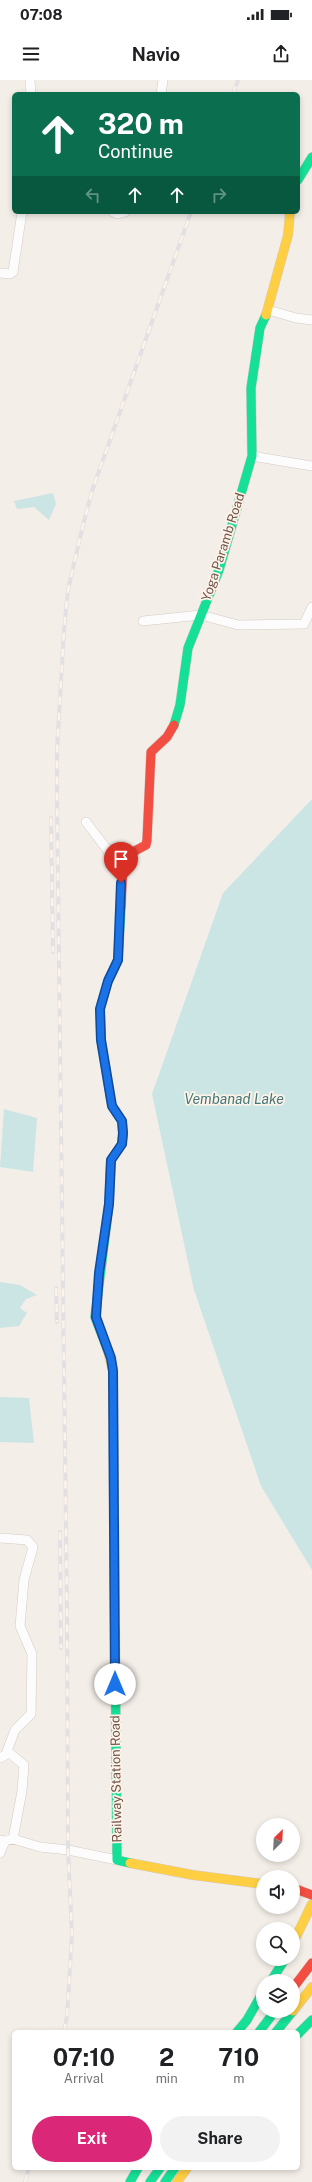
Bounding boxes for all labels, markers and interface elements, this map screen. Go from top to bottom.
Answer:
text: 07:08 [20,6,63,23]
icon: menu [20,43,42,65]
icon: share [270,43,292,65]
text: Navio [132,44,180,65]
text: 320 m [98,107,184,140]
icon: ahead [32,108,84,160]
text: Continue [98,141,173,162]
icon: left [82,184,104,206]
icon: ahead [124,184,146,206]
icon: ahead [166,184,188,206]
icon: right [208,184,230,206]
street label: Yoga Paramb Road [198,491,248,603]
pin [104,842,138,883]
icon: arrive [110,848,132,870]
water label: Vembanad Lake [184,1091,284,1107]
position arrow [94,1663,136,1705]
street label: Railway Station Road [107,1715,125,1843]
north arrow [256,1818,300,1862]
map controls [256,1818,300,2018]
button: sound [256,1870,300,1914]
button: search [256,1922,300,1966]
button: layers [256,1974,300,2018]
text: 07:10 [53,2043,115,2071]
text: 2 [159,2043,174,2071]
text: 710 [218,2043,259,2071]
text: Arrival [64,2071,104,2086]
text: min [156,2071,178,2086]
text: m [233,2071,244,2086]
button: Exit [32,2116,152,2162]
button: Share [160,2116,280,2162]

